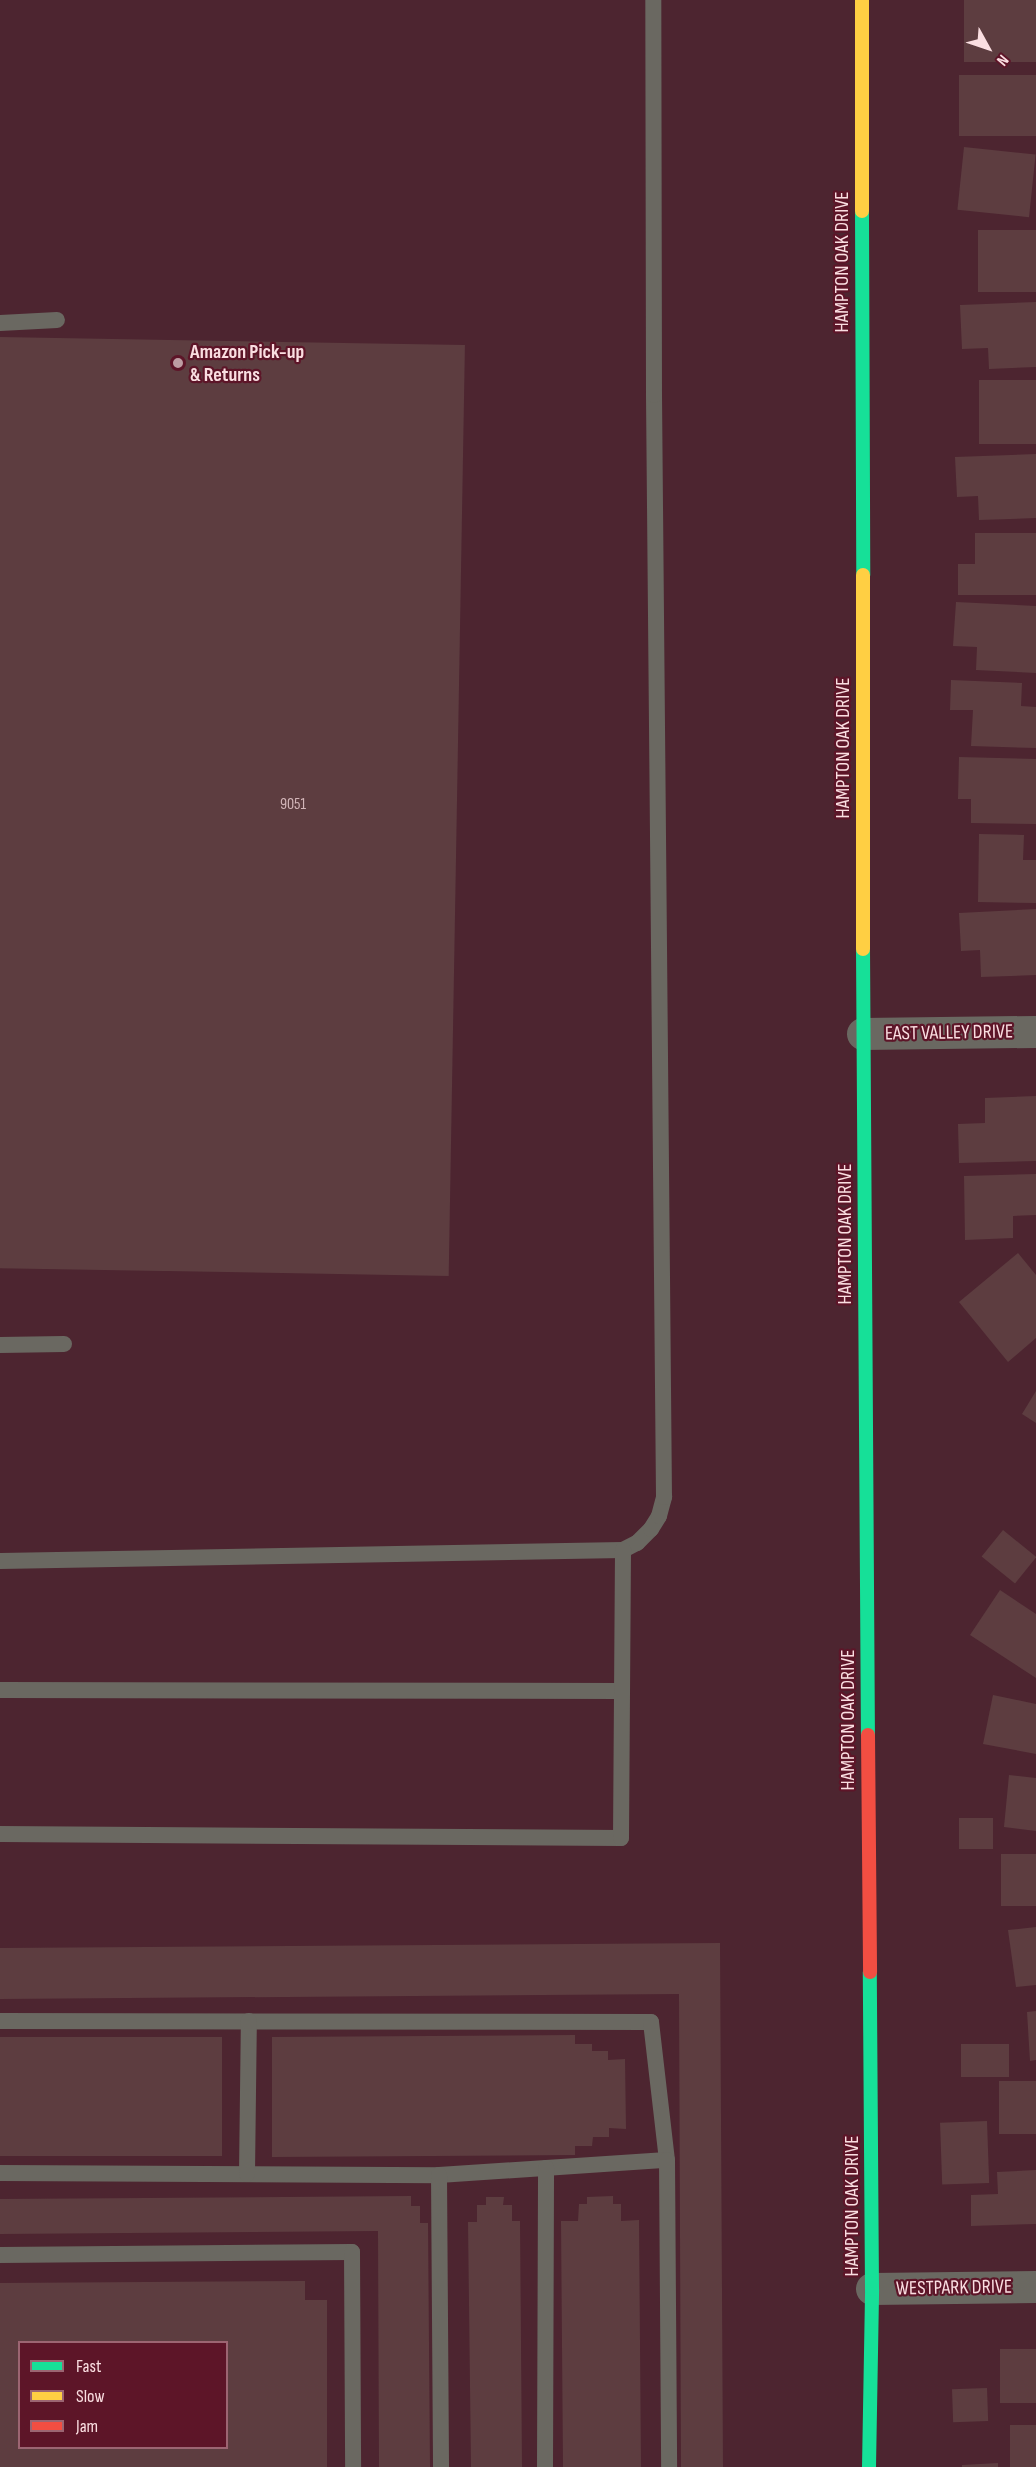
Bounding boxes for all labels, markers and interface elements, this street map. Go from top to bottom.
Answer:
north arrow [958,18,1018,78]
text: N [992,51,1012,69]
street label: HAMPTON OAK DRIVE [830,191,854,333]
place label: Amazon Pick-up & Returns [190,340,304,387]
marker: Amazon Pick-up & Returns [171,356,185,370]
street label: HAMPTON OAK DRIVE [831,677,855,819]
house number: 9051 [280,795,306,815]
street label: EAST VALLEY DRIVE [885,1020,1013,1046]
street label: HAMPTON OAK DRIVE [833,1163,857,1305]
street label: HAMPTON OAK DRIVE [836,1649,860,1791]
street label: HAMPTON OAK DRIVE [840,2135,864,2277]
street label: WESTPARK DRIVE [896,2275,1012,2301]
legend [18,2341,228,2449]
text: Fast [76,2356,101,2377]
text: Slow [76,2386,105,2407]
text: Jam [76,2416,98,2437]

